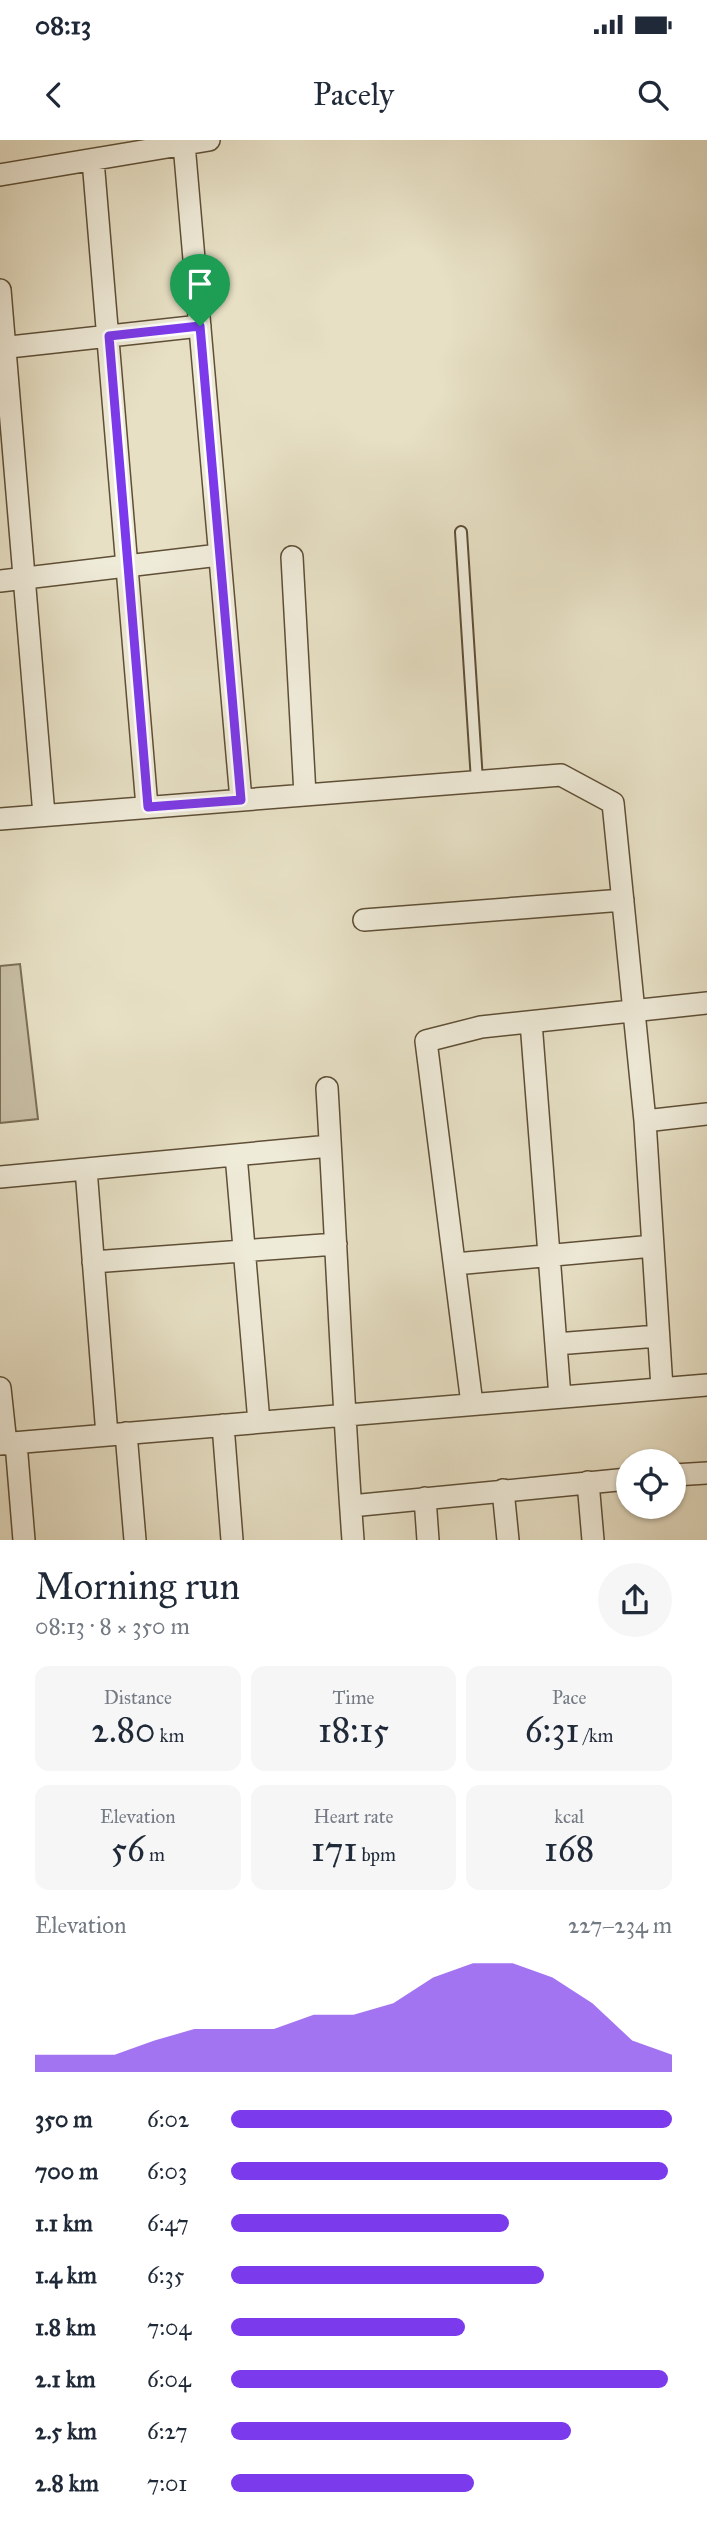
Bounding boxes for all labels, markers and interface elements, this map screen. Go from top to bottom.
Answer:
text: 08:13 [35,9,91,41]
text: Pacely [313,75,394,114]
icon: back [35,76,73,114]
icon: search [634,76,672,114]
pin [170,254,230,326]
icon: arrive [181,265,219,303]
map controls [616,1449,686,1519]
button: locate [616,1449,686,1519]
text: Morning run [35,1563,240,1609]
button: share [598,1563,672,1637]
text: 08:13 · 8 × 350 m [35,1612,190,1640]
text: Distance [104,1686,172,1709]
text: Time [332,1686,375,1709]
text: Pace [552,1686,586,1709]
text: 2.80 [91,1709,156,1752]
text: 18:15 [318,1709,389,1752]
text: 6:31 [525,1709,579,1752]
text: km [156,1724,184,1747]
text: /km [579,1724,613,1747]
text: Elevation [100,1805,176,1828]
text: Heart rate [314,1805,393,1828]
text: kcal [554,1805,584,1828]
text: 56 [111,1828,145,1871]
text: 171 [311,1828,357,1871]
text: 168 [544,1828,594,1871]
text: m [145,1843,165,1866]
text: bpm [357,1843,396,1866]
text: Elevation [35,1911,126,1939]
text: 227–234 m [568,1911,672,1939]
text: 350 m [35,2105,93,2133]
text: 6:02 [147,2105,189,2133]
text: 700 m [35,2157,98,2185]
text: 6:03 [147,2157,187,2185]
text: 1.1 km [35,2209,93,2237]
text: 6:47 [147,2209,189,2237]
text: 1.4 km [35,2261,97,2289]
text: 6:35 [147,2261,184,2289]
text: 1.8 km [35,2313,96,2341]
text: 7:04 [147,2313,191,2341]
text: 2.1 km [35,2365,96,2393]
text: 6:04 [147,2365,191,2393]
text: 2.5 km [35,2417,97,2445]
text: 6:27 [147,2417,188,2445]
text: 2.8 km [35,2469,99,2497]
text: 7:01 [147,2469,187,2497]

